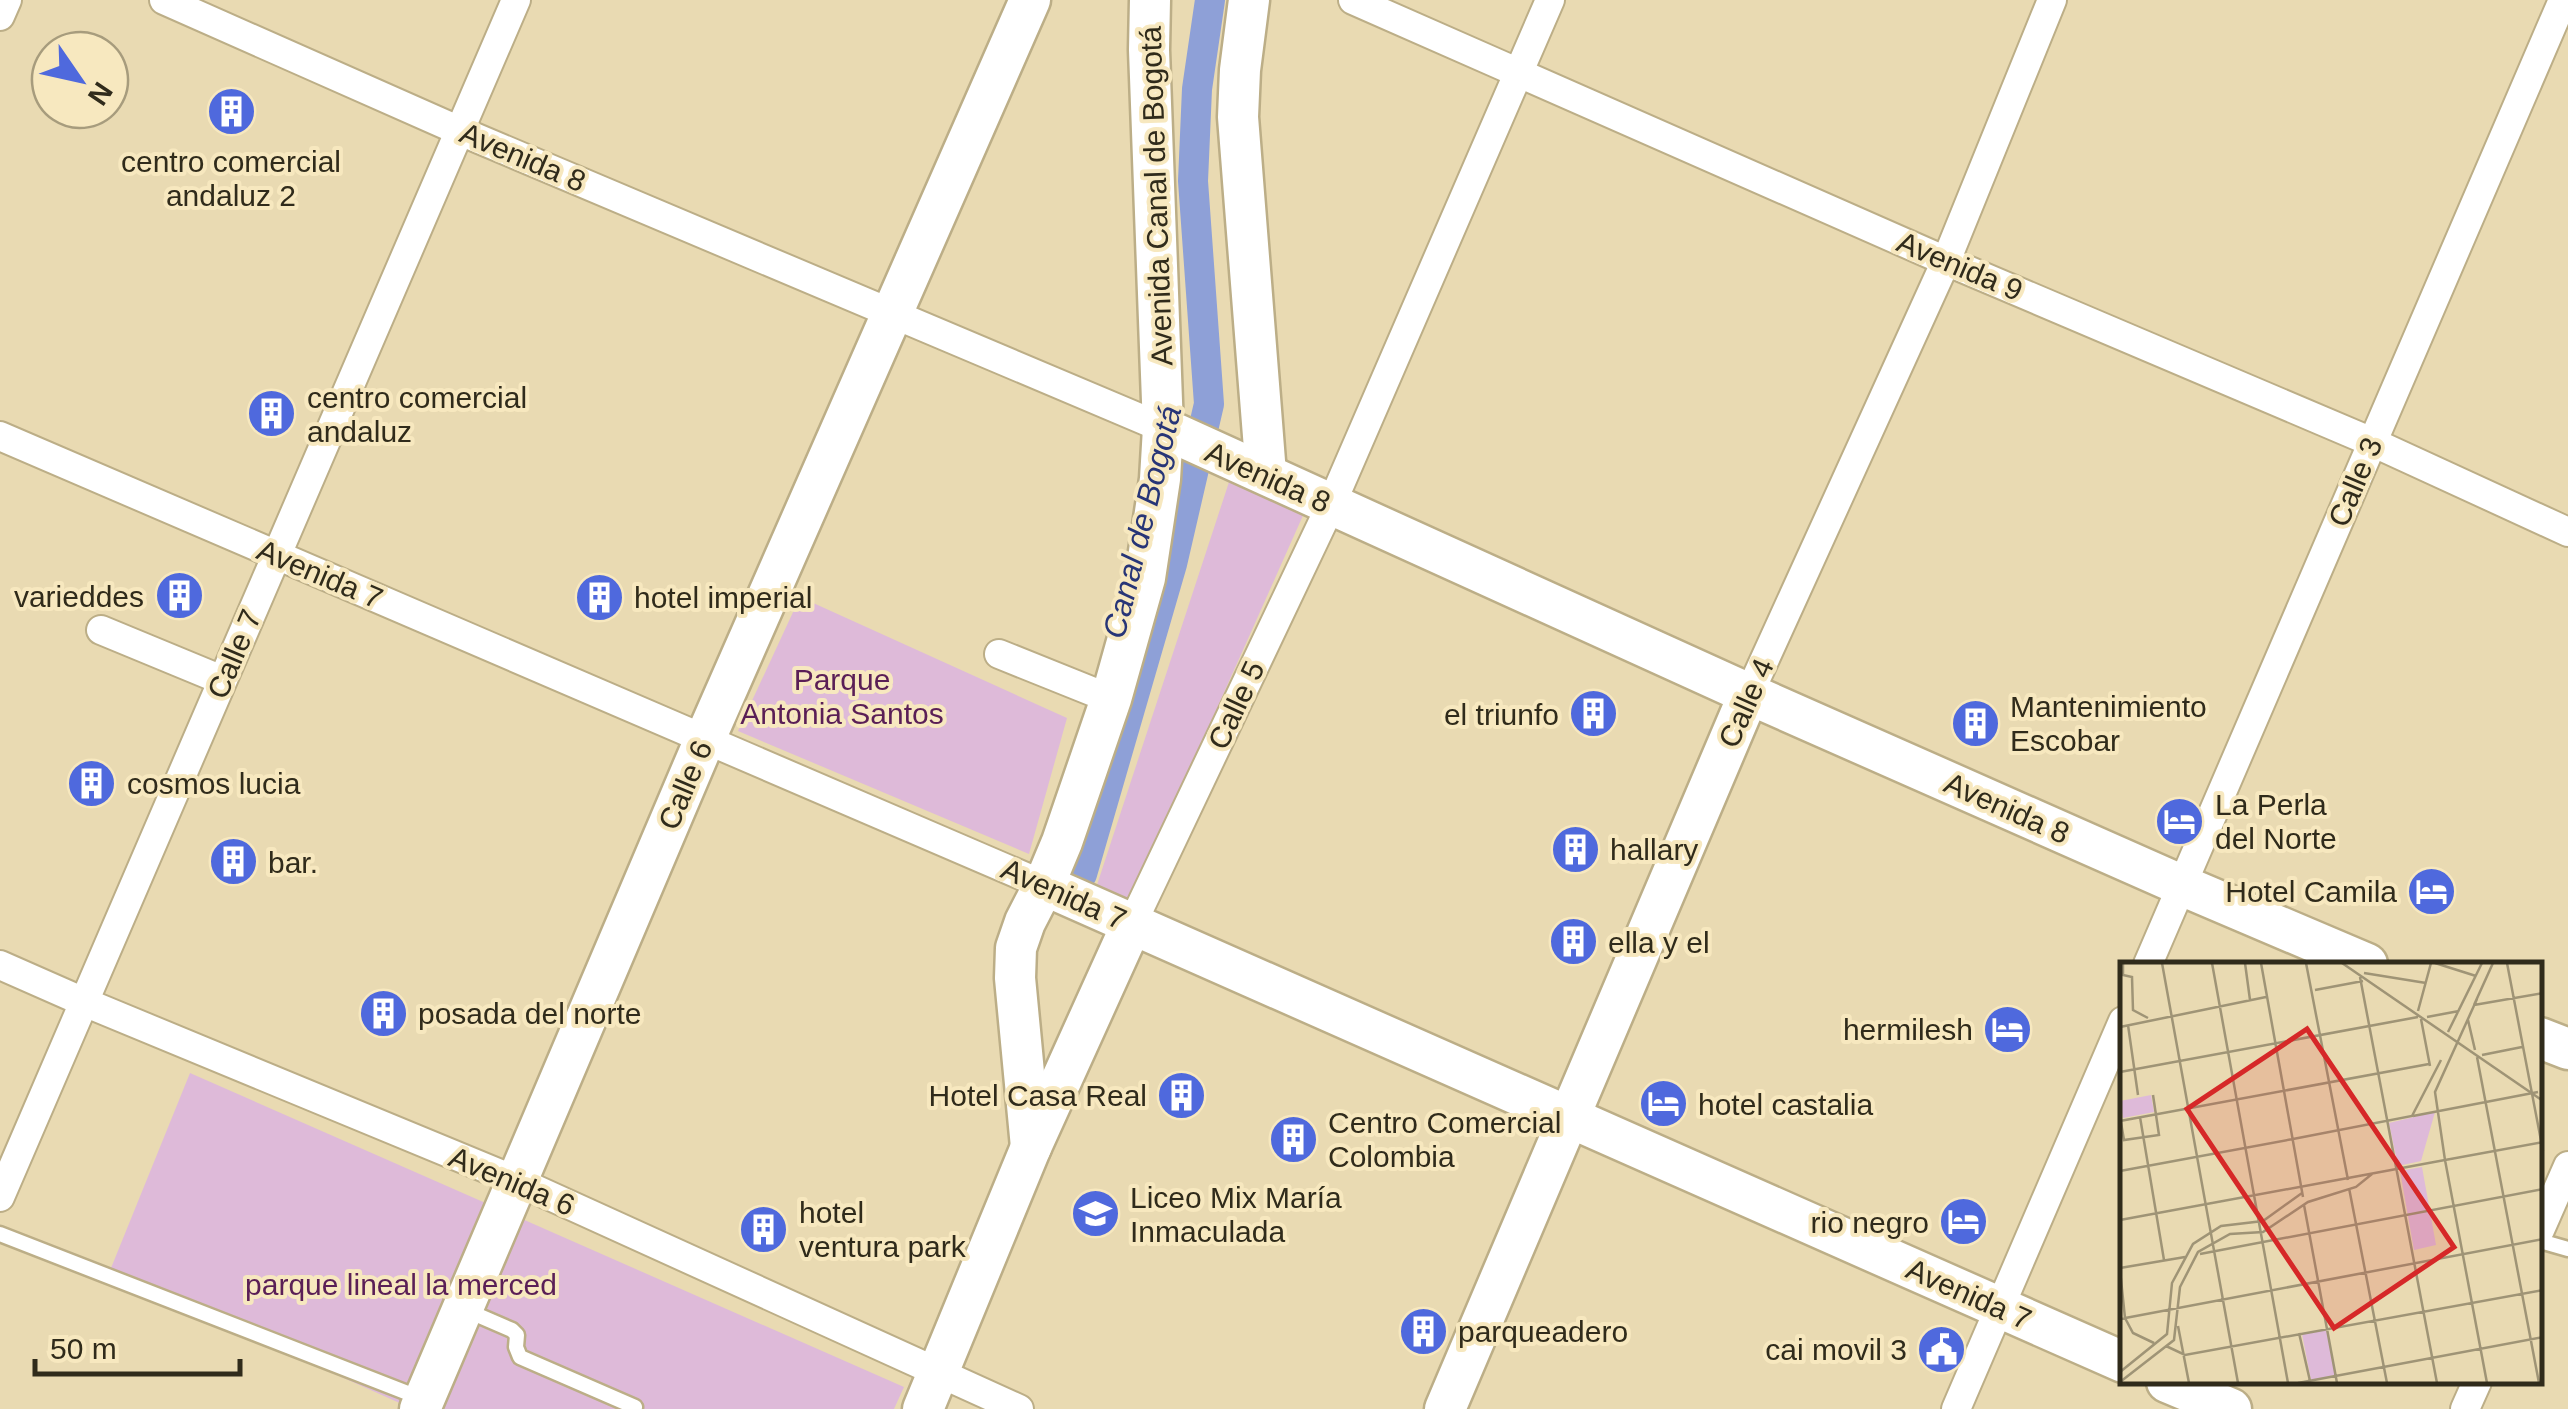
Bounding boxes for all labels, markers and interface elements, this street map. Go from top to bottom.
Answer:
street label: Avenida Canal de Bogotá [1134,25,1178,366]
north arrow [30,30,130,130]
text: N [82,77,119,111]
building icon: centro comercial andaluz 2 [205,86,257,138]
street label: Avenida 8 [455,116,591,198]
place label: centro comercial andaluz 2 [121,145,341,212]
street label: Avenida 9 [1892,225,2028,307]
place label: centro comercial andaluz [307,381,527,448]
building icon: centro comercial andaluz [246,388,298,440]
water label: Canal de Bogotá [1096,402,1188,642]
street label: Calle 3 [2322,433,2388,531]
street label: Avenida 8 [1201,435,1335,519]
street label: Avenida 7 [252,533,388,615]
building icon: varieddes [153,570,205,622]
building icon: hotel imperial [573,571,625,623]
place label: varieddes [14,580,144,613]
place label: hotel imperial [634,581,812,614]
street label: Calle 7 [201,605,267,703]
street label: Calle 4 [1712,654,1780,752]
street label: Calle 5 [1201,656,1271,754]
park label: Parque Antonia Santos [740,663,944,730]
building icon: el triunfo [1568,688,1620,740]
place label: Mantenimiento Escobar [2010,690,2207,757]
building icon: Mantenimiento Escobar [1949,697,2001,749]
place label: el triunfo [1444,698,1559,731]
street label: Calle 6 [652,736,718,834]
building icon: cosmos lucia [66,757,118,809]
street label: Avenida 8 [1940,766,2074,850]
place label: cosmos lucia [127,767,301,800]
place label: La Perla del Norte [2215,788,2337,855]
hotel icon: La Perla del Norte [2154,795,2206,847]
building icon: hallary [1549,823,1601,875]
place label: hallary [1610,833,1698,866]
building icon: bar. [207,836,259,888]
place label: bar. [268,846,318,879]
street label: Avenida 7 [997,852,1131,936]
hotel icon: Hotel Camila [2406,865,2458,917]
place label: Hotel Camila [2225,875,2397,908]
building icon: ella y el [1547,916,1599,968]
place label: ella y el [1608,926,1710,959]
inset map [2120,962,2543,1384]
building icon: posada del norte [357,987,409,1039]
place label: posada del norte [418,997,642,1030]
hotel icon: hermilesh [1982,1003,2034,1055]
place label: hermilesh [1843,1013,1973,1046]
building icon: Hotel Casa Real [1156,1069,1208,1121]
hotel icon: hotel castalia [1637,1078,1689,1130]
place label: Hotel Casa Real [929,1079,1147,1112]
place label: hotel castalia [1698,1088,1873,1121]
place label: Centro Comercial Colombia [1328,1106,1561,1173]
building icon: Centro Comercial Colombia [1267,1113,1319,1165]
street label: Avenida 6 [444,1140,580,1222]
place label: Liceo Mix María Inmaculada [1130,1181,1342,1248]
school or university icon: Liceo Mix María Inmaculada [1069,1188,1121,1240]
place label: hotel ventura park [799,1196,967,1263]
hotel icon: rio negro [1938,1196,1990,1248]
building icon: hotel ventura park [738,1203,790,1255]
place label: rio negro [1811,1206,1929,1239]
street label: Avenida 7 [1902,1252,2036,1336]
park label: parque lineal la merced [245,1268,557,1301]
building icon: parqueadero [1397,1305,1449,1357]
scale bar [35,1314,240,1376]
place label: parqueadero [1458,1315,1628,1348]
public building icon: cai movil 3 [1916,1323,1968,1375]
text: 50 m [50,1332,117,1365]
place label: cai movil 3 [1765,1333,1907,1366]

